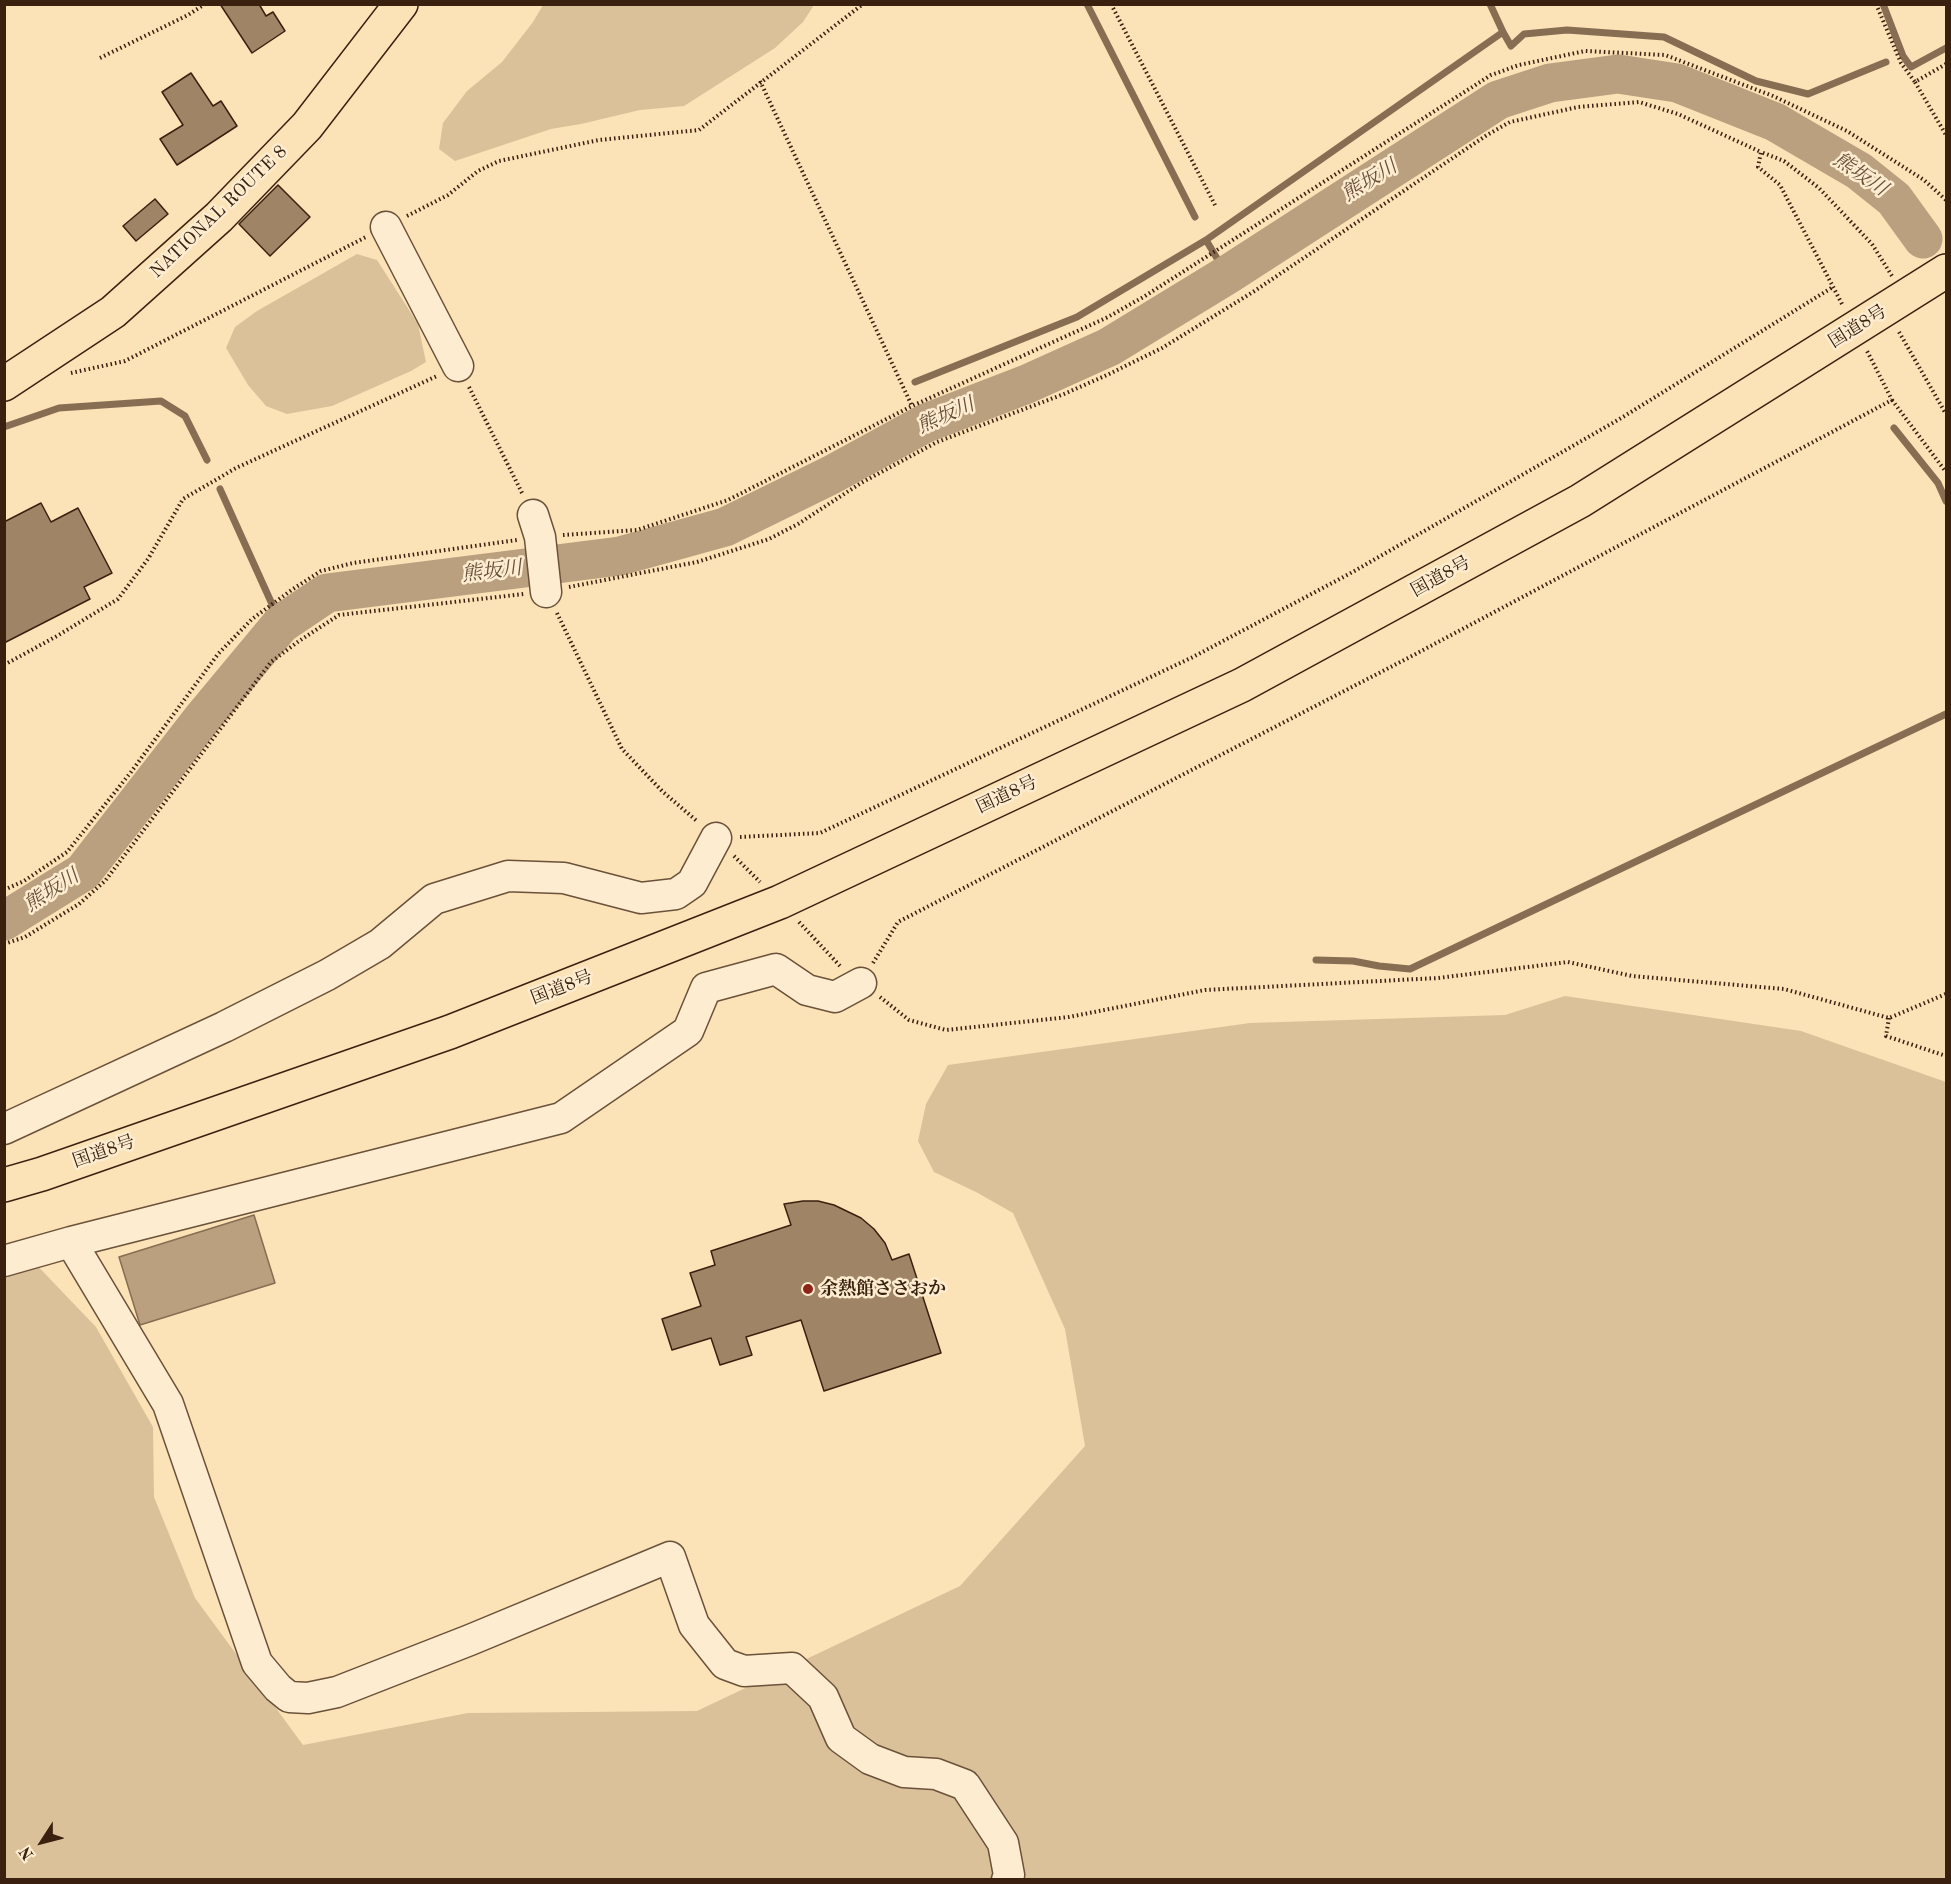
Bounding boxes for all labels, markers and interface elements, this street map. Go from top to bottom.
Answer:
street label: NATIONAL ROUTE 8 [146,141,292,283]
water label: 熊坂川 [1828,148,1892,202]
water label: 熊坂川 [1338,155,1402,207]
street label: 国道8号 [1825,301,1891,353]
water label: 熊坂川 [914,393,978,439]
street label: 国道8号 [1408,552,1474,602]
water label: 熊坂川 [461,556,523,588]
street label: 国道8号 [973,772,1041,818]
water label: 熊坂川 [20,865,84,917]
street label: 国道8号 [528,966,596,1010]
street label: 国道8号 [70,1131,138,1173]
place label: 余熱館ささおか [820,1278,946,1300]
marker: 余熱館ささおか [801,1282,815,1296]
north arrow [12,1812,72,1872]
text: N [17,1843,38,1862]

